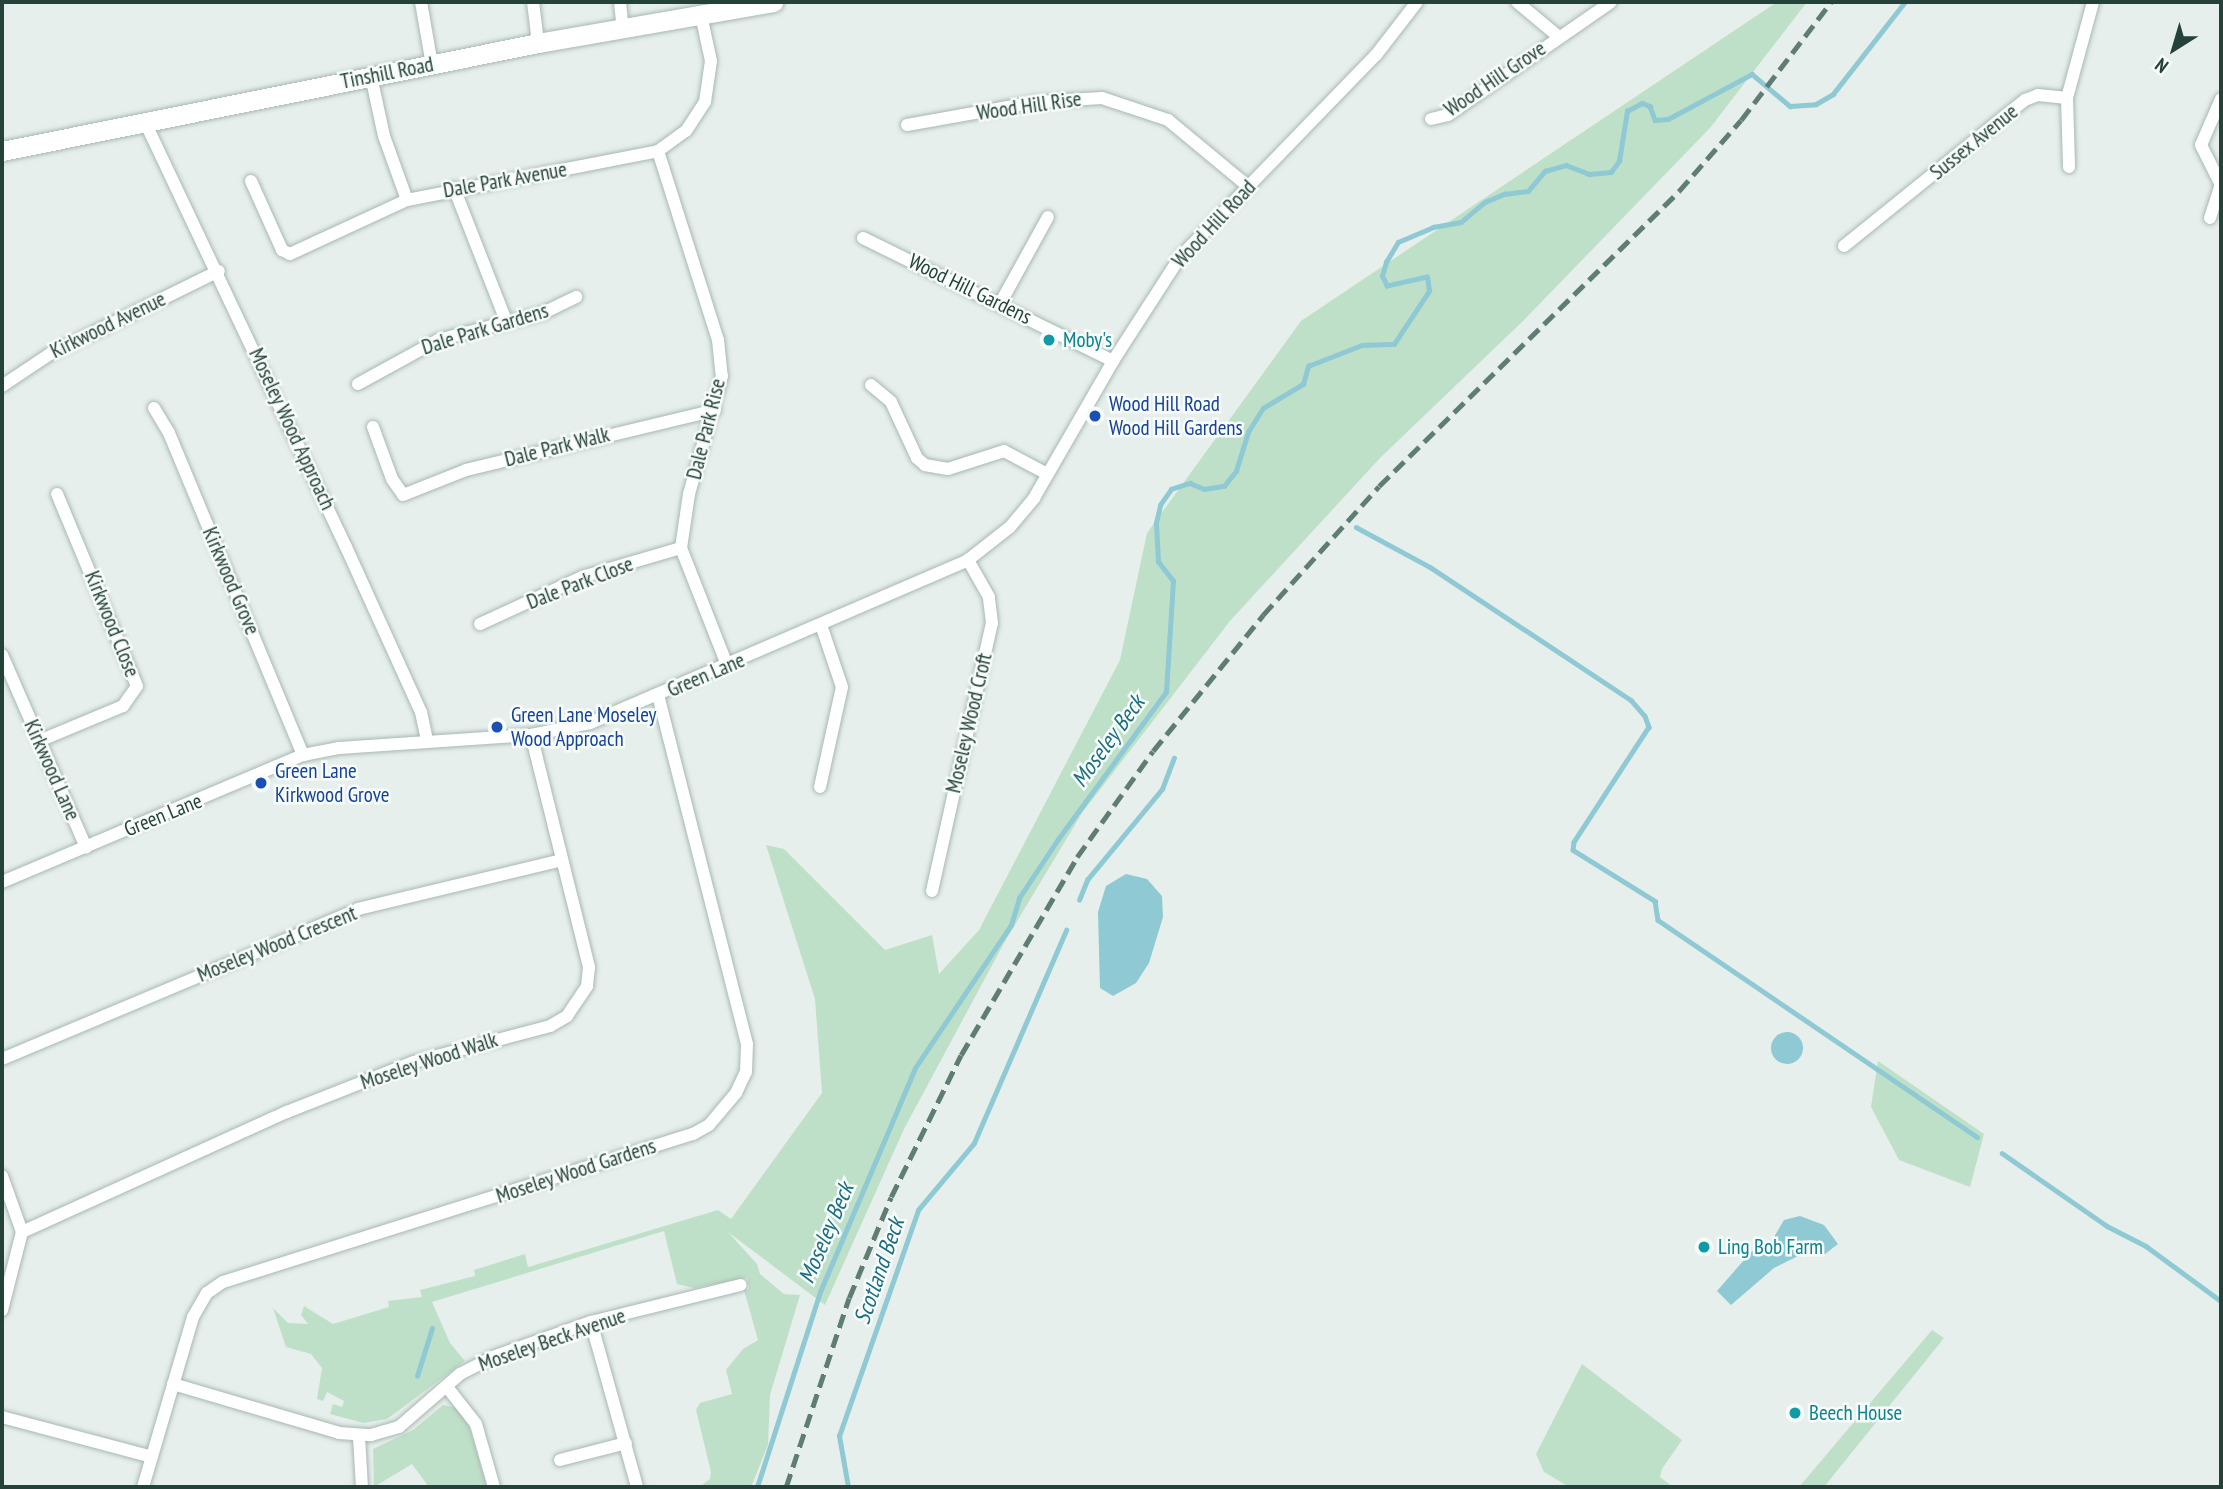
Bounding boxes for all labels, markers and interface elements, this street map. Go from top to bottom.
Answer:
north arrow [2139,14,2209,84]
street label: Wood Hill Grove [1440,36,1550,122]
street label: Tinshill Road [338,52,436,94]
text: N [2150,53,2173,78]
street label: Wood Hill Rise [975,86,1083,126]
street label: Sussex Avenue [1925,99,2023,185]
street label: Dale Park Avenue [441,157,569,203]
street label: Wood Hill Road [1167,175,1261,273]
street label: Wood Hill Gardens [904,248,1036,330]
street label: Kirkwood Avenue [46,286,170,364]
street label: Dale Park Gardens [418,298,552,360]
place label: Moby's [1063,327,1112,353]
marker: Moby's [1041,332,1057,348]
street label: Moseley Wood Approach [243,343,341,515]
street label: Dale Park Rise [681,376,731,482]
place label: Wood Hill Road Wood Hill Gardens [1109,391,1243,441]
marker: Wood Hill Road Wood Hill Gardens [1087,408,1103,424]
street label: Dale Park Walk [502,422,612,472]
street label: Kirkwood Grove [197,523,265,639]
street label: Dale Park Close [523,551,637,615]
street label: Kirkwood Close [79,567,145,681]
street label: Green Lane [663,647,749,703]
street label: Moseley Wood Croft [941,650,997,796]
water label: Moseley Beck [1065,690,1151,792]
place label: Green Lane Moseley Wood Approach [511,702,656,752]
street label: Kirkwood Lane [19,716,85,824]
marker: Green Lane Moseley Wood Approach [489,719,505,735]
place label: Green Lane Kirkwood Grove [275,758,389,808]
marker: Green Lane Kirkwood Grove [253,775,269,791]
street label: Green Lane [120,788,206,842]
street label: Moseley Wood Crescent [193,900,361,988]
street label: Moseley Wood Walk [357,1027,501,1095]
street label: Moseley Wood Gardens [493,1133,659,1209]
water label: Moseley Beck [792,1178,860,1288]
water label: Scotland Beck [848,1214,910,1328]
place label: Ling Bob Farm [1718,1234,1823,1260]
marker: Ling Bob Farm [1696,1239,1712,1255]
street label: Moseley Beck Avenue [474,1303,630,1377]
place label: Beech House [1809,1400,1902,1426]
marker: Beech House [1787,1405,1803,1421]

